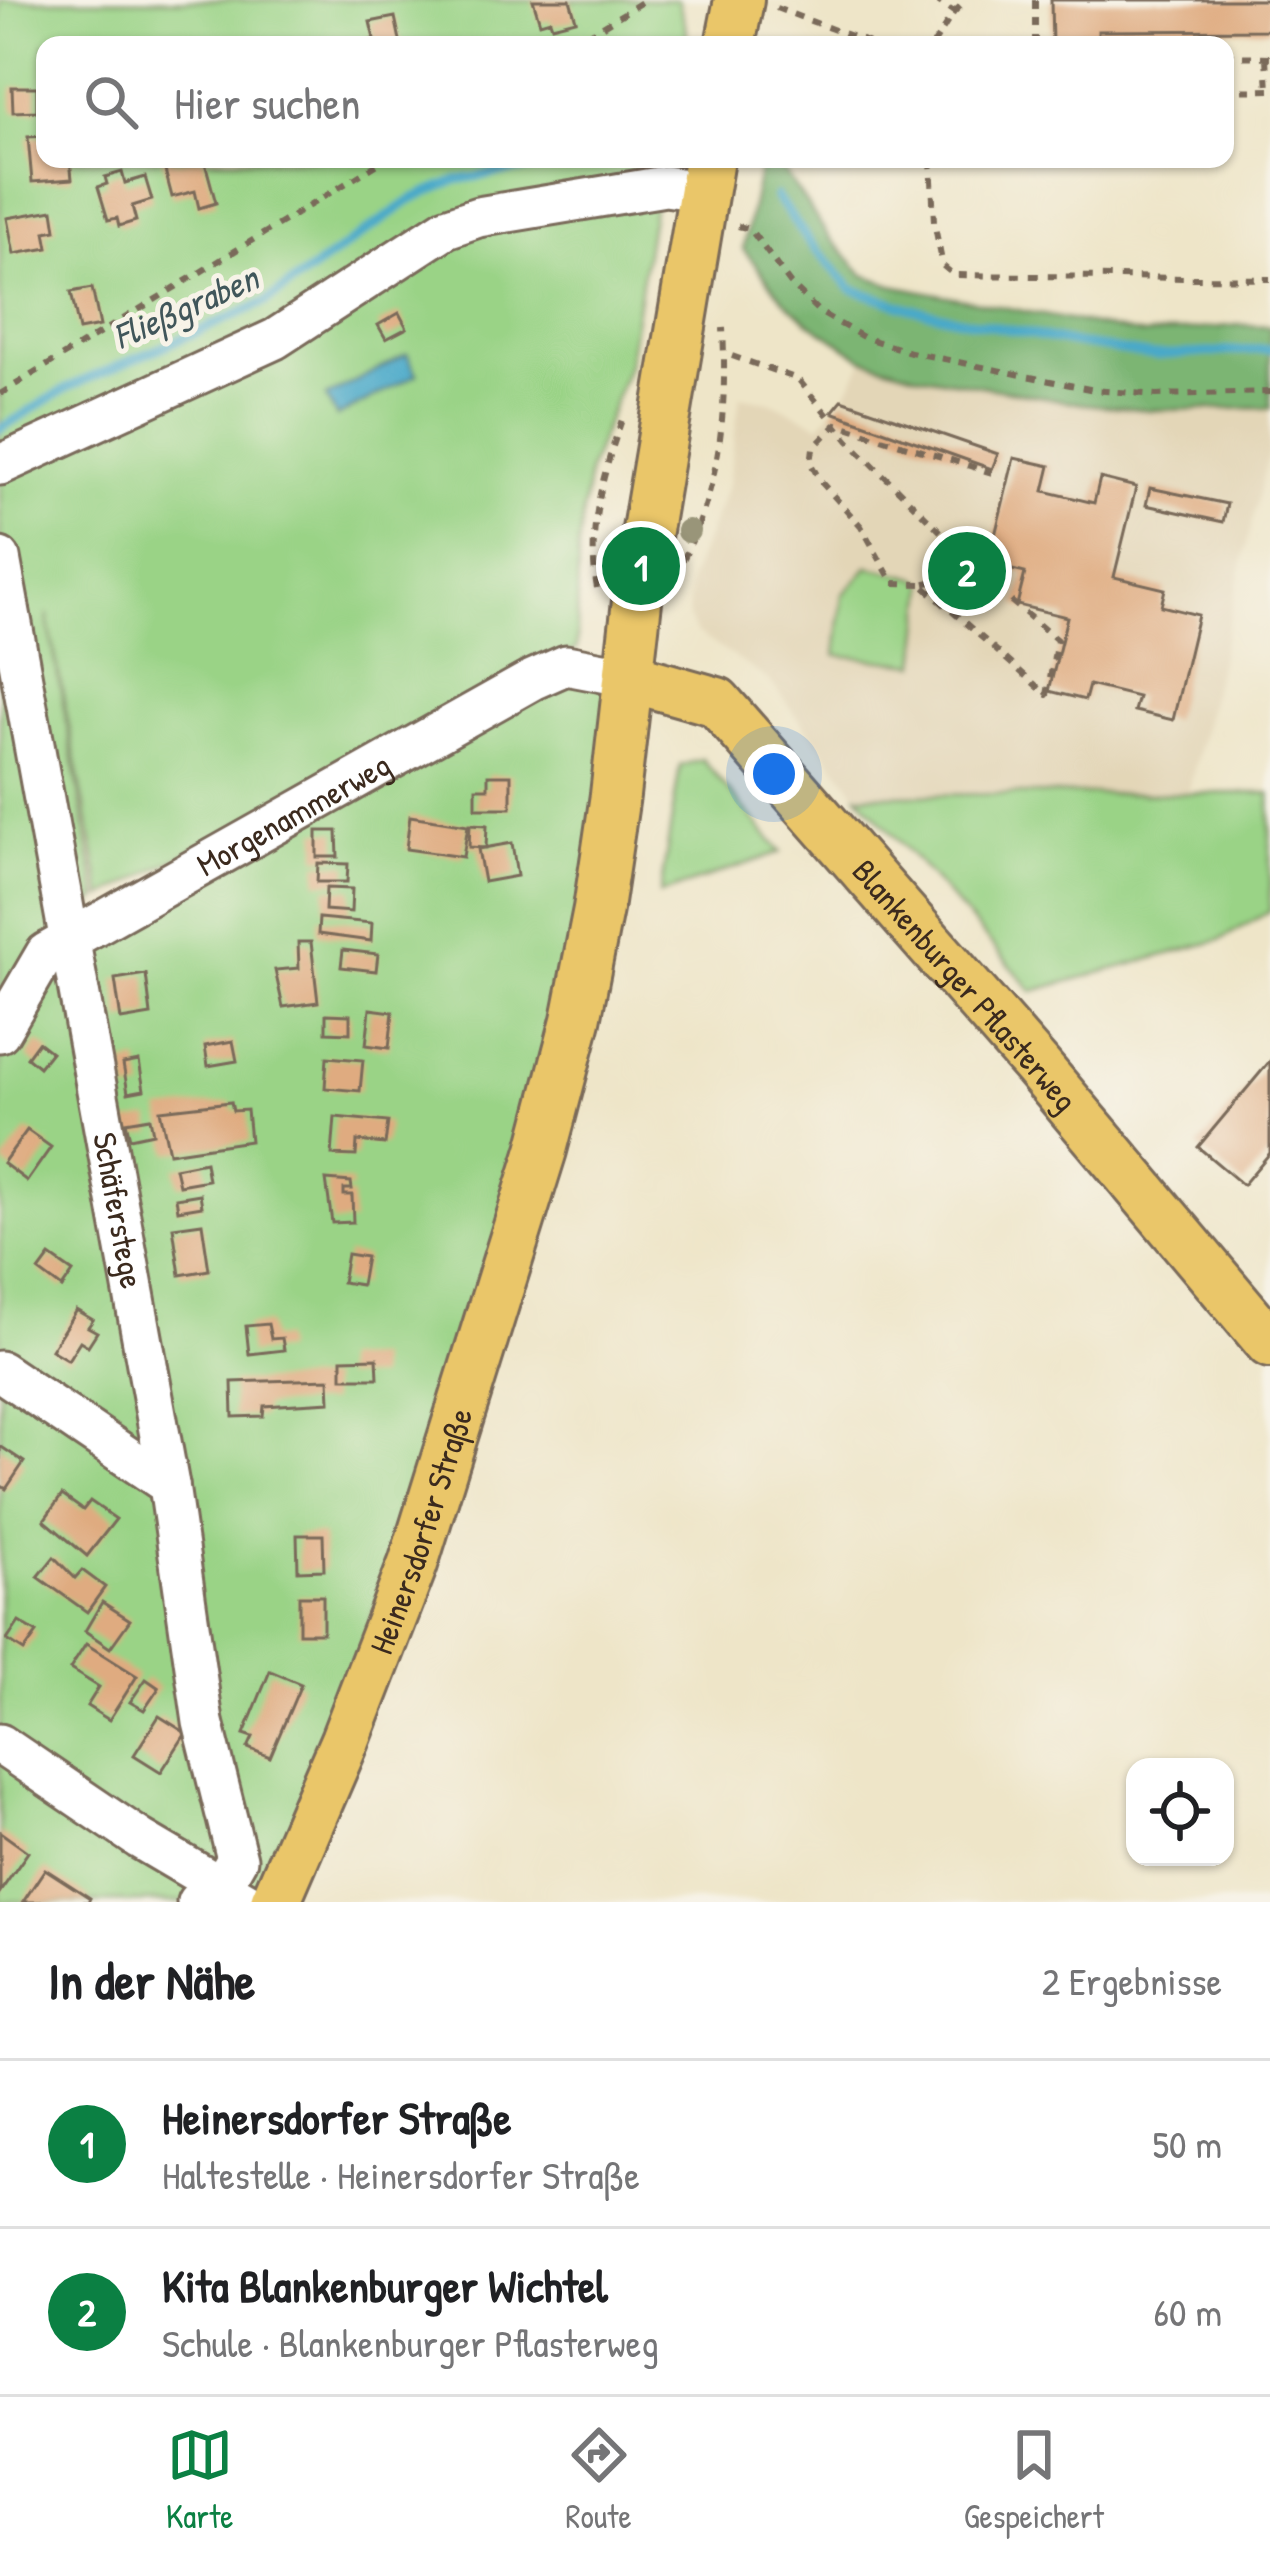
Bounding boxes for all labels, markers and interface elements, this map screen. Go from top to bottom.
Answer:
search box [36,36,1234,168]
icon: search [78,69,144,135]
text: Hier suchen [174,72,361,133]
water label: Fließgraben [105,251,268,361]
pin: 1 [602,521,680,611]
pin: 2 [928,526,1006,616]
street label: Morgenammerweg [189,742,398,886]
your location [744,744,804,804]
street label: Blankenburger Pflasterweg [843,850,1088,1121]
street label: Schäferstege [83,1129,155,1292]
street label: Heinersdorfer Straße [358,1403,482,1660]
map controls [1126,1758,1234,1866]
button: locate [1126,1758,1234,1866]
text: In der Nähe [48,1946,255,2015]
text: 2 Ergebnisse [1042,1954,1222,2007]
text: Heinersdorfer Straße [162,2087,512,2148]
text: 1 [80,2117,94,2170]
text: 50 m [1153,2117,1222,2170]
text: Haltestelle · Heinersdorfer Straße [162,2148,640,2201]
text: Kita Blankenburger Wichtel [162,2255,608,2316]
text: 2 [78,2285,96,2338]
text: 60 m [1153,2285,1222,2338]
text: Schule · Blankenburger Pflasterweg [162,2316,659,2369]
tab: Karte [166,2422,233,2538]
tab: Route [566,2422,632,2538]
tab: Gespeichert [964,2422,1104,2538]

